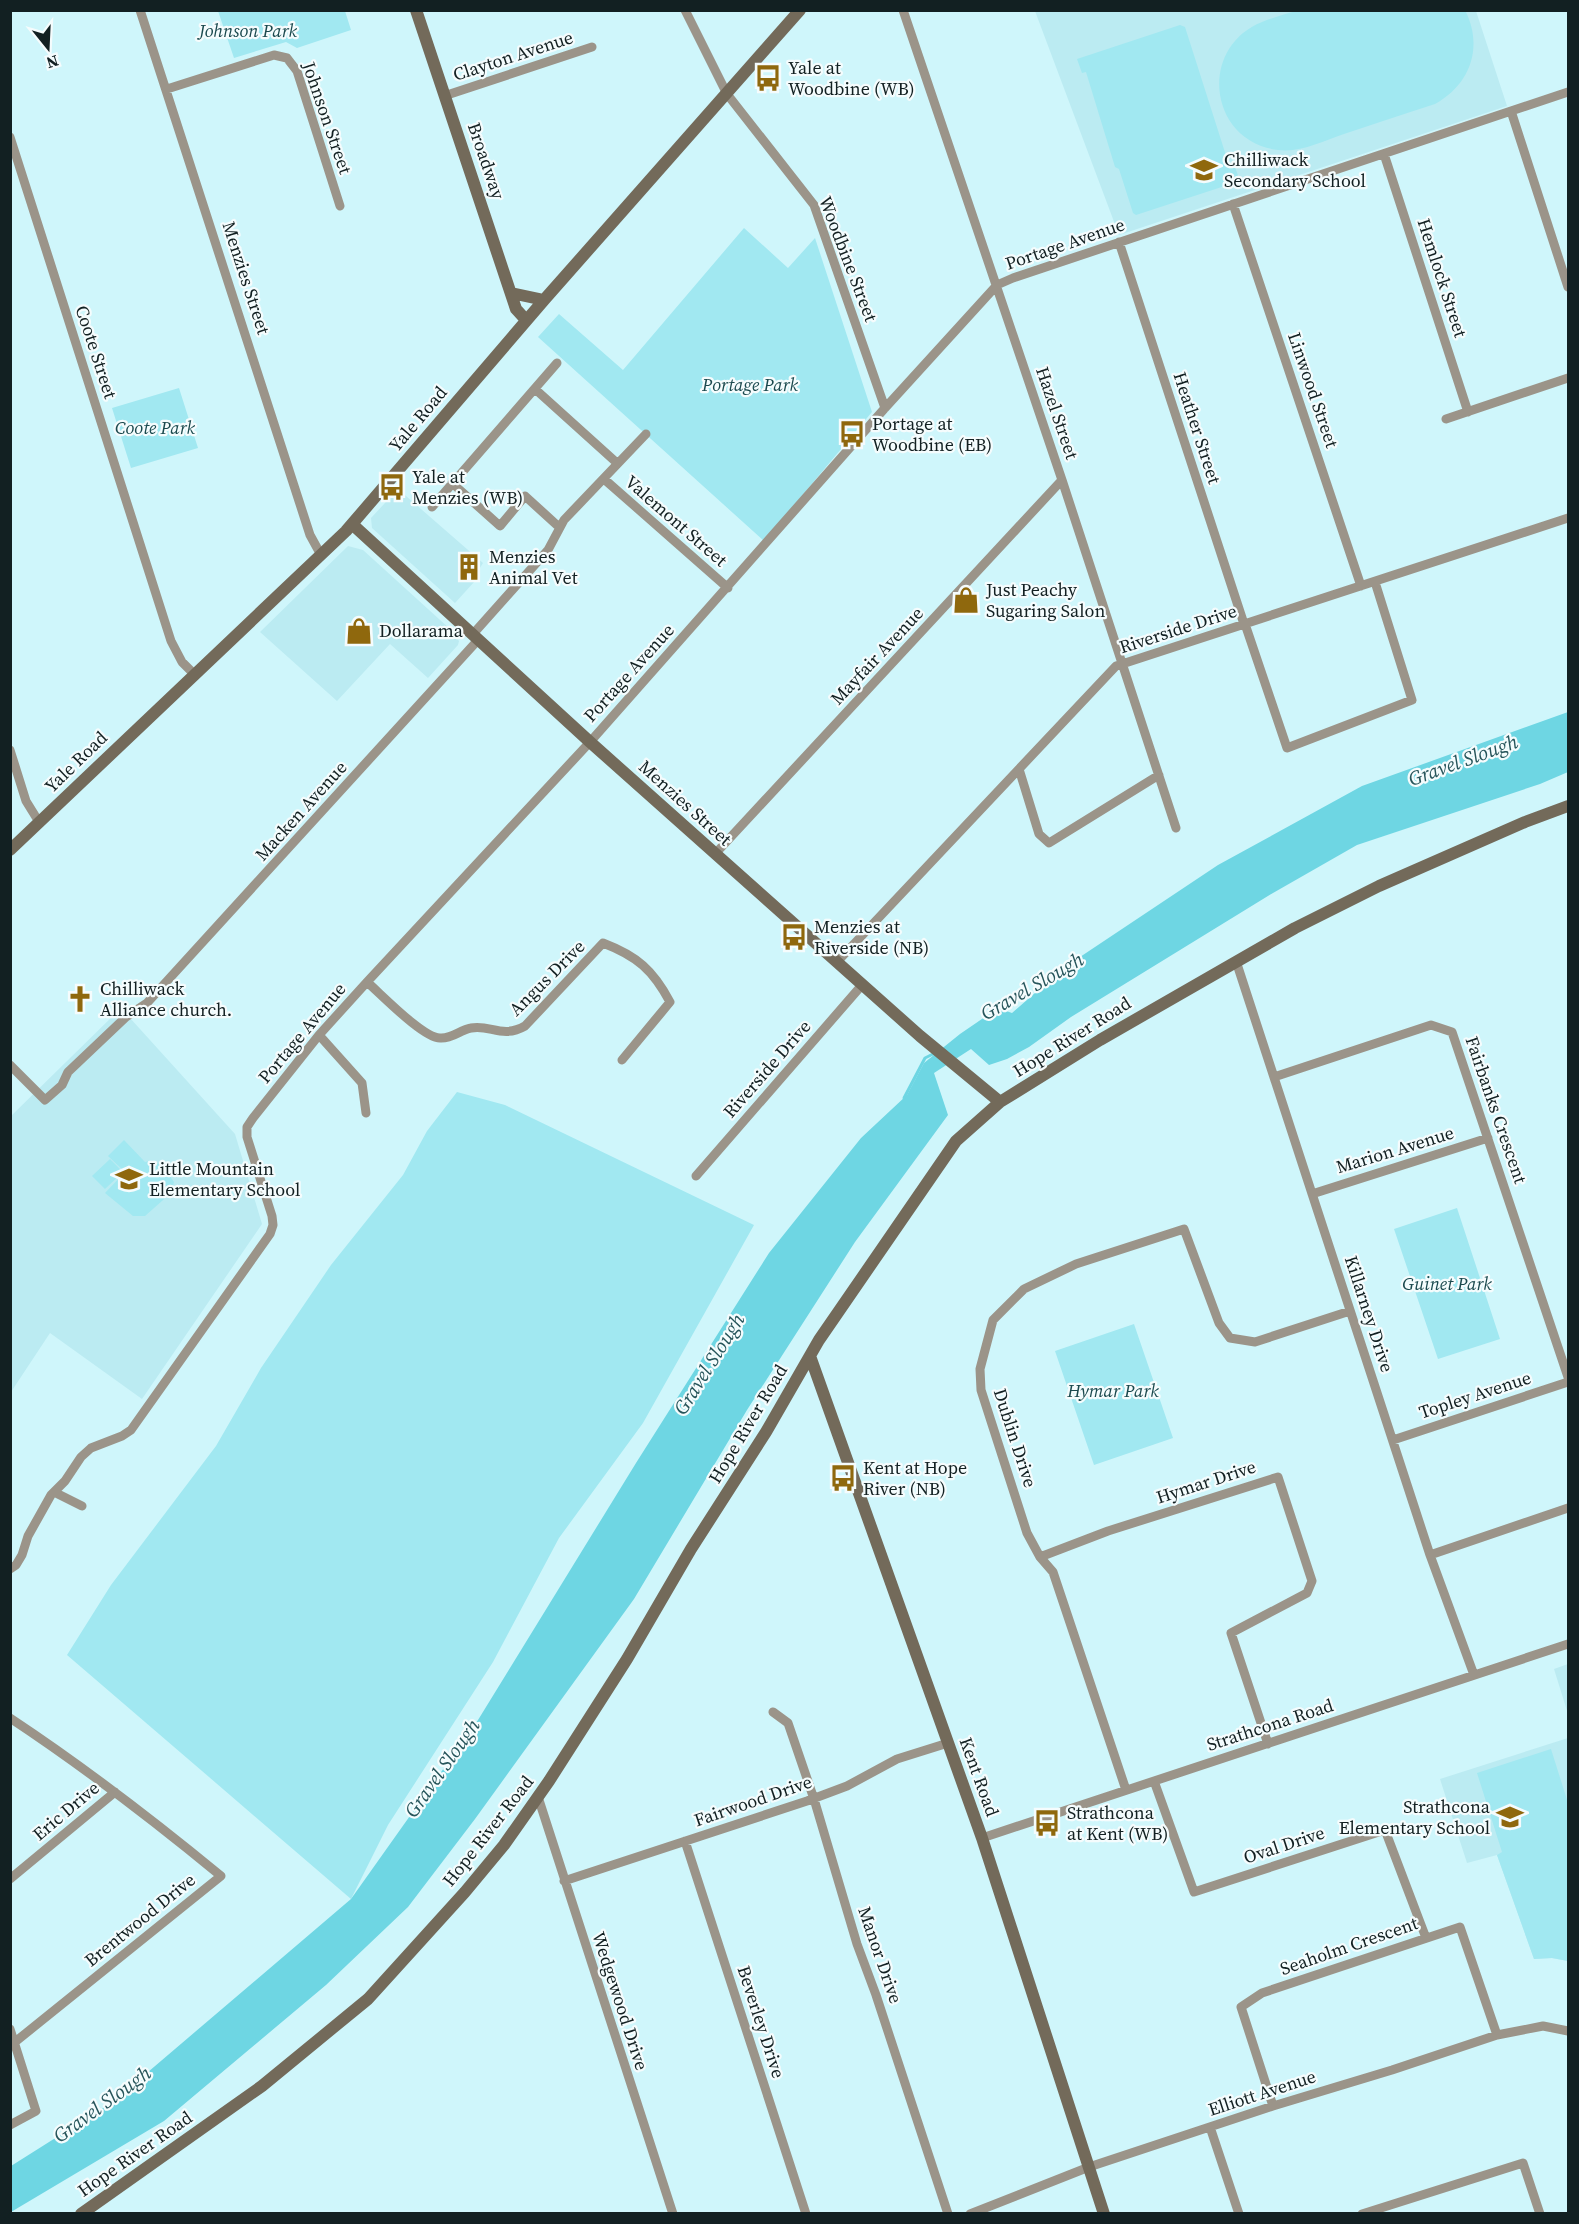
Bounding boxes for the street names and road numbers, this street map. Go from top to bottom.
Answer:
street label: Clayton Avenue [450,24,576,87]
street label: Johnson Street [296,57,358,177]
street label: Broadway [462,119,511,203]
street label: Woodbine Street [813,192,884,325]
street label: Portage Avenue [1002,211,1128,276]
street label: Hemlock Street [1411,215,1474,341]
street label: Menzies Street [216,218,277,338]
street label: Coote Street [70,302,123,402]
street label: Linwood Street [1282,329,1345,451]
street label: Hazel Street [1030,363,1085,463]
street label: Heather Street [1168,369,1227,487]
street label: Yale Road [383,381,452,457]
street label: Valemont Street [620,469,733,572]
street label: Riverside Drive [1116,598,1240,659]
street label: Mayfair Avenue [825,601,929,710]
street label: Portage Avenue [578,618,680,727]
street label: Yale Road [39,725,113,798]
street label: Menzies Street [633,754,737,851]
street label: Macken Avenue [249,755,352,866]
street label: Angus Drive [503,934,590,1021]
street label: Portage Avenue [252,977,351,1088]
street label: Hope River Road [1008,990,1135,1083]
street label: Riverside Drive [717,1014,816,1123]
street label: Fairbanks Crescent [1460,1033,1533,1187]
street label: Marion Avenue [1333,1120,1457,1179]
street label: Killarney Drive [1339,1252,1400,1375]
street label: Hope River Road [702,1360,793,1488]
street label: Topley Avenue [1416,1365,1534,1424]
street label: Dublin Drive [988,1385,1043,1491]
street label: Hymar Drive [1153,1454,1259,1509]
street label: Strathcona Road [1203,1692,1336,1757]
street label: Kent Road [954,1734,1005,1820]
street label: Fairwood Drive [691,1769,815,1832]
street label: Hope River Road [436,1770,539,1891]
street label: Eric Drive [27,1775,104,1846]
street label: Oval Drive [1240,1820,1327,1869]
street label: Brentwood Drive [79,1867,200,1972]
street label: Manor Drive [852,1903,909,2007]
street label: Seaholm Crescent [1277,1910,1421,1981]
street label: Wedgewood Drive [586,1928,655,2073]
street label: Beverley Drive [732,1962,791,2081]
street label: Elliott Avenue [1205,2063,1319,2122]
street label: Hope River Road [72,2105,197,2202]

